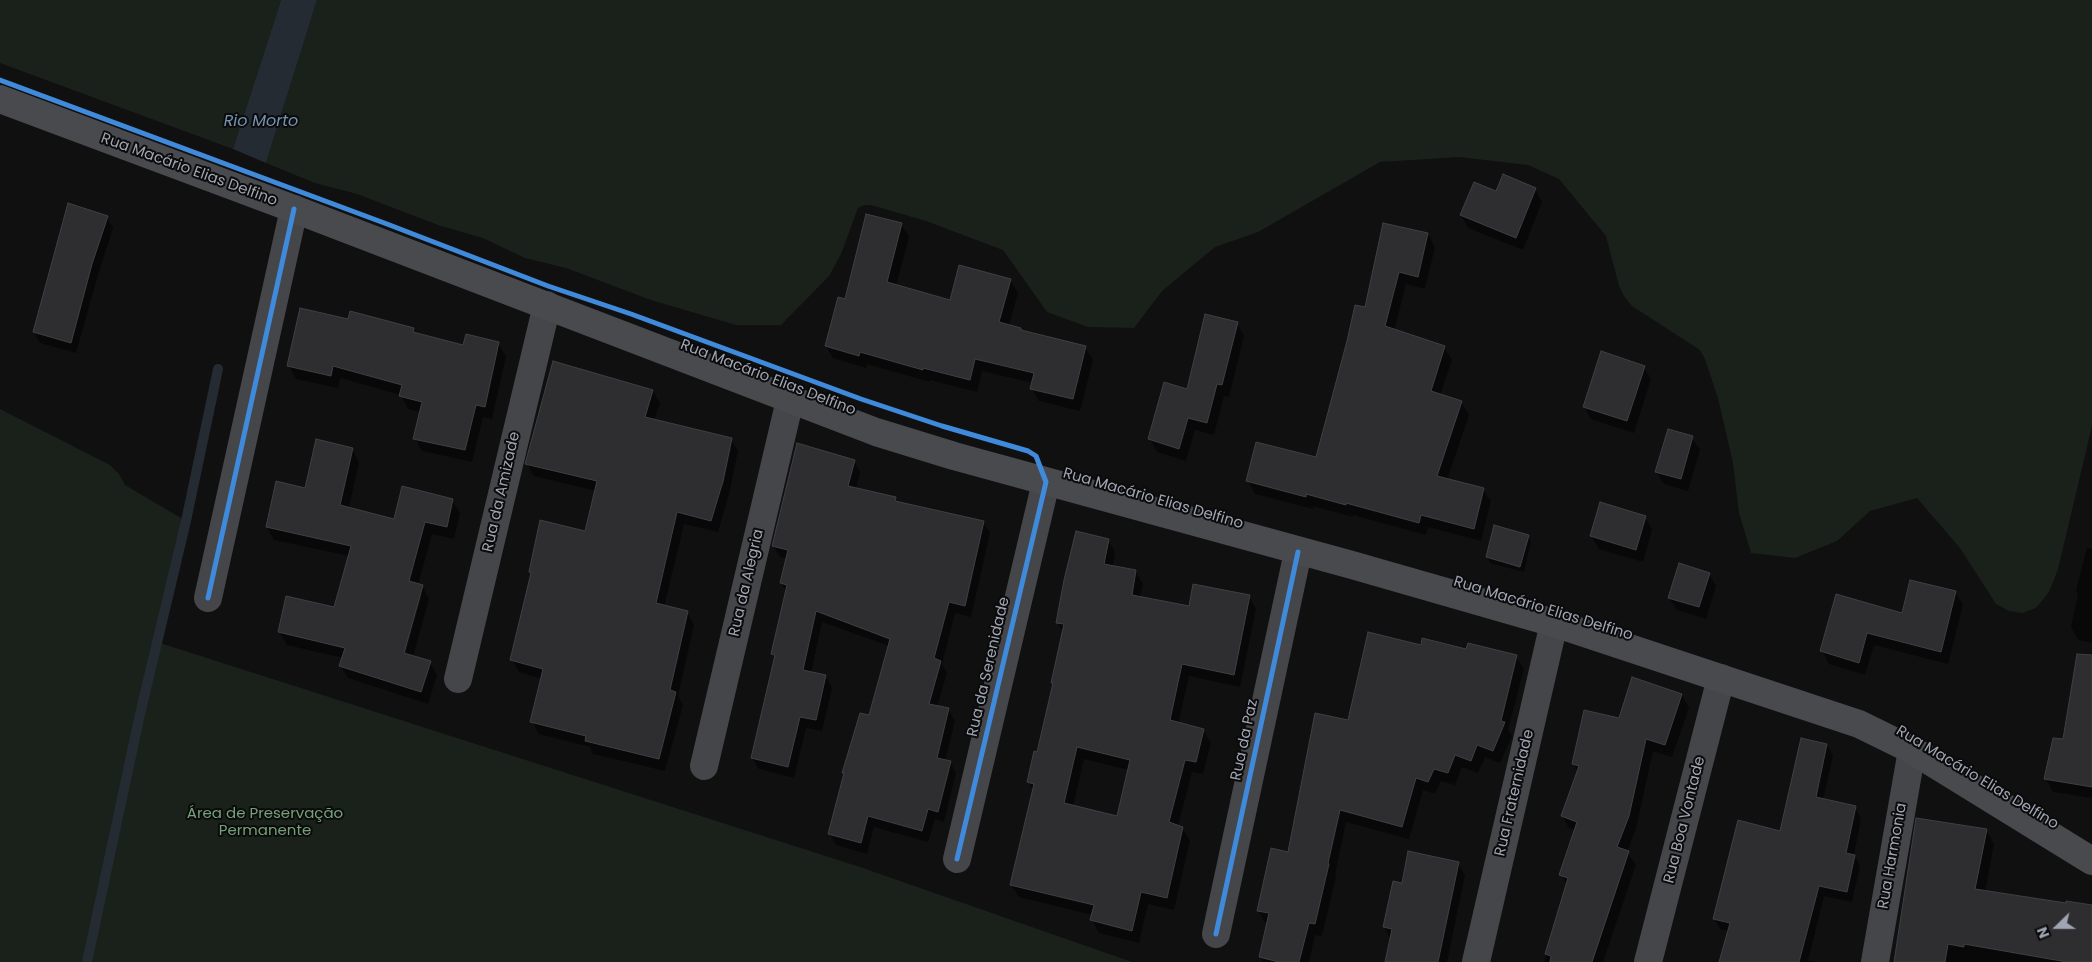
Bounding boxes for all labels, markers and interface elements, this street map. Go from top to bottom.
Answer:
water label: Rio Morto [224,112,298,132]
street label: Rua Macário Elias Delfino [98,130,280,210]
street label: Rua Macário Elias Delfino [678,336,858,420]
street label: Rua da Amizade [479,430,525,554]
street label: Rua Macário Elias Delfino [1061,465,1245,533]
street label: Rua da Alegria [726,527,768,639]
street label: Rua Macário Elias Delfino [1451,573,1635,645]
street label: Rua da Serenidade [964,595,1014,739]
street label: Rua da Paz [1228,698,1262,782]
street label: Rua Macário Elias Delfino [1892,722,2062,834]
street label: Rua Fraternidade [1492,728,1538,858]
street label: Rua Boa Vontade [1661,755,1709,885]
street label: Rua Harmonia [1875,802,1911,910]
park label: Área de Preservação Permanente [187,805,343,840]
north arrow [2032,902,2082,952]
text: N [2032,924,2054,941]

